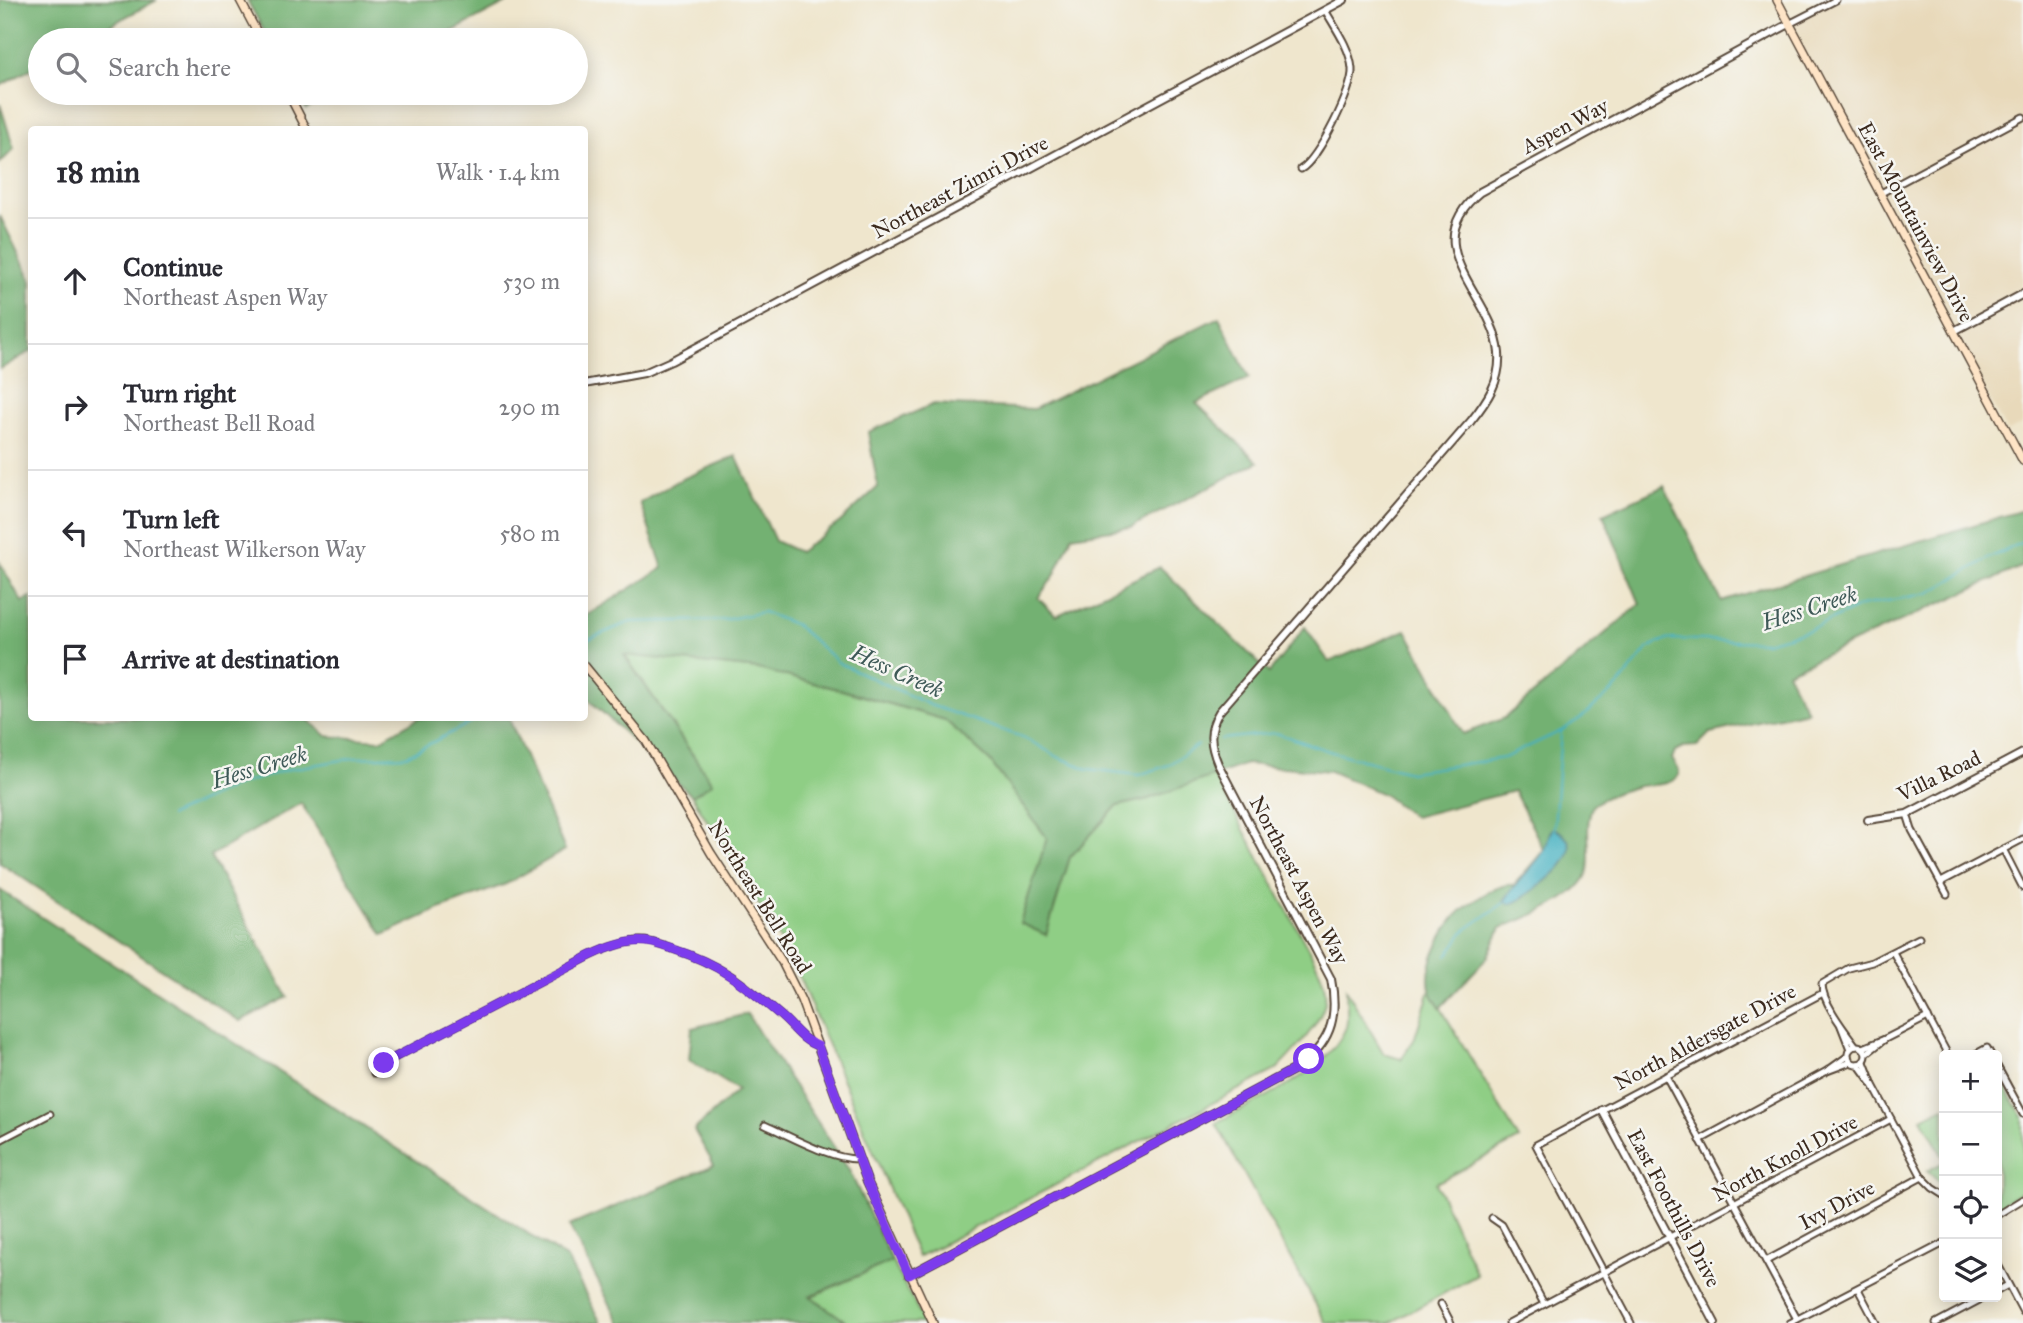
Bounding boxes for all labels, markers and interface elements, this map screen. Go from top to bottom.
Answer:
search box [28,28,588,105]
icon: search [52,48,90,86]
text: Search here [108,51,231,83]
street label: Aspen Way [1516,92,1614,160]
street label: East Mountainview Drive [1852,118,1980,327]
street label: Northeast Zimri Drive [868,130,1053,244]
text: 18 min [56,154,140,190]
text: Walk · 1.4 km [436,158,560,186]
text: Continue [123,251,223,283]
icon: ahead [56,262,94,300]
text: 530 m [502,267,560,295]
text: Northeast Aspen Way [123,283,327,311]
text: Turn right [123,377,236,409]
icon: right [56,388,94,426]
text: 290 m [499,393,560,421]
text: Northeast Bell Road [123,409,315,437]
text: Turn left [123,503,219,535]
icon: left [56,514,94,552]
text: 580 m [499,519,560,547]
text: Northeast Wilkerson Way [123,535,366,563]
water label: Hess Creek [1757,579,1860,637]
water label: Hess Creek [845,638,948,704]
icon: arrive [56,640,94,678]
text: Arrive at destination [123,643,340,675]
water label: Hess Creek [207,739,310,795]
street label: Villa Road [1892,744,1985,808]
street label: Northeast Aspen Way [1244,792,1355,969]
street label: Northeast Bell Road [702,816,818,979]
street label: North Aldersgate Drive [1610,978,1801,1096]
route start [1293,1043,1324,1074]
route end [368,1047,399,1078]
map controls [1939,1050,2002,1302]
button: + [1939,1050,2002,1113]
street label: North Knoll Drive [1708,1109,1862,1207]
button: − [1939,1113,2002,1176]
street label: East Foothills Drive [1621,1125,1727,1292]
street label: Ivy Drive [1795,1174,1879,1236]
button: locate [1939,1176,2002,1239]
button: layers [1939,1239,2002,1302]

